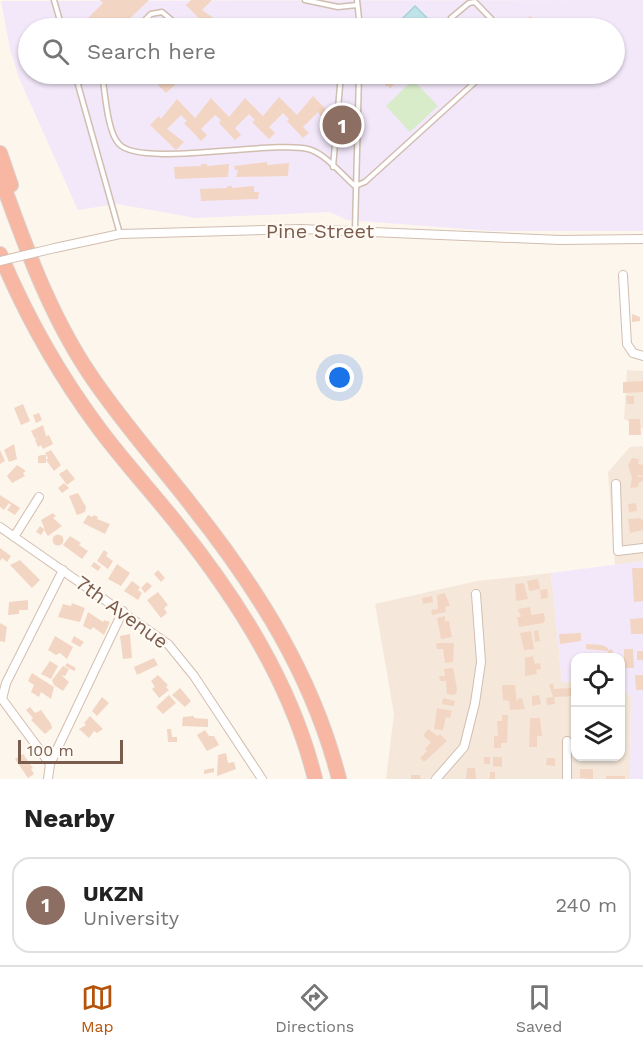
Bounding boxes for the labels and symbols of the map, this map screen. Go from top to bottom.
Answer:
pin: 1 [322,102,362,148]
street label: Pine Street [266,219,375,243]
your location [325,363,354,392]
street label: 7th Avenue [71,570,173,654]
scale bar [18,737,123,764]

